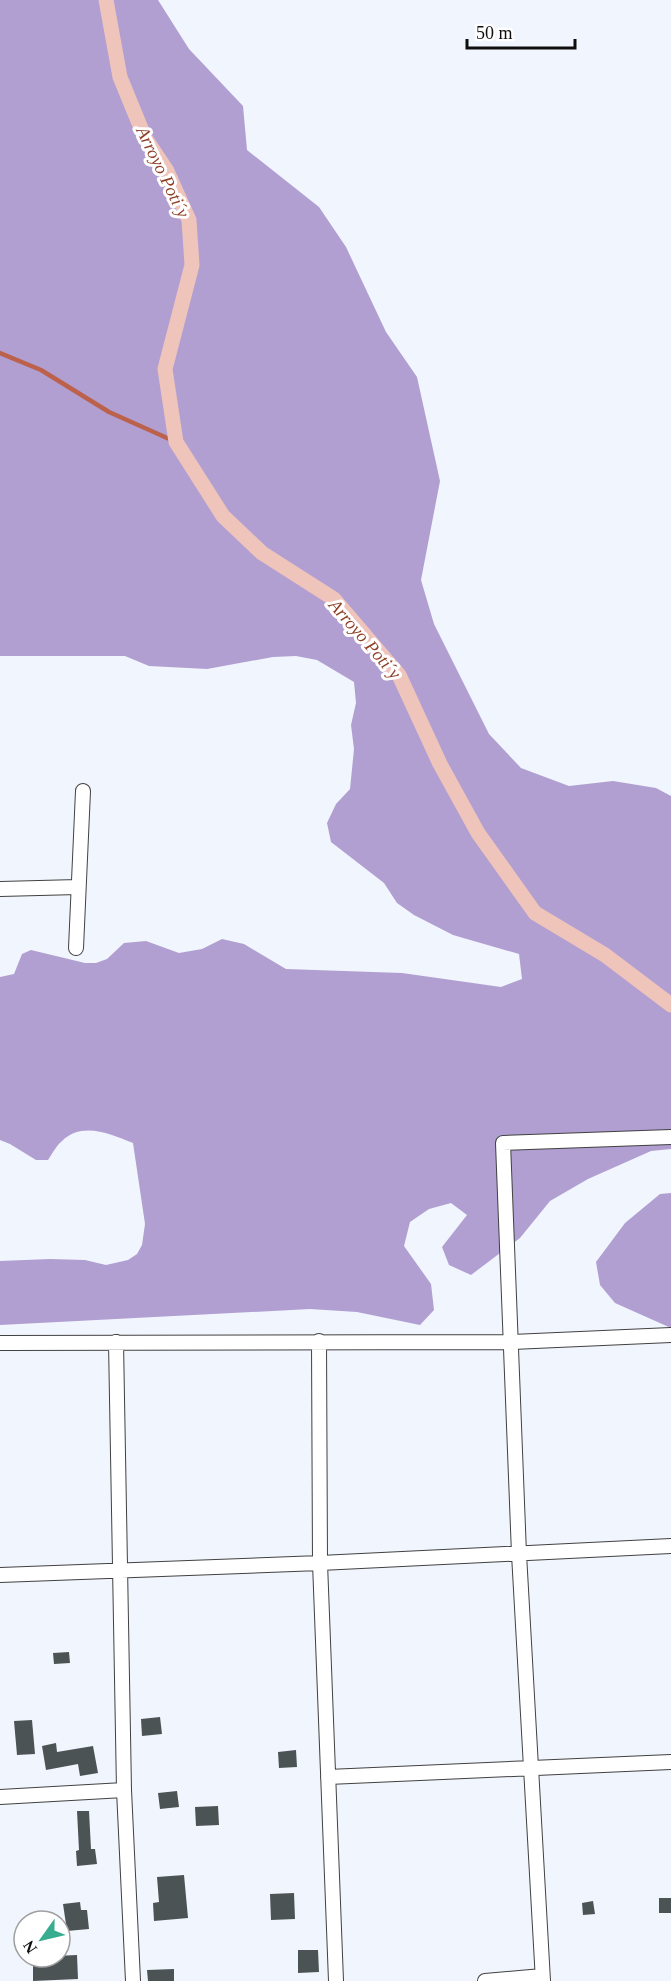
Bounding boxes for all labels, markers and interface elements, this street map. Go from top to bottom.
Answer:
scale bar [467,12,575,50]
text: 50 m [476,23,513,43]
water label: Arroyo Poti´y [132,122,194,221]
water label: Arroyo Poti´y [324,594,405,683]
north arrow [12,1909,72,1969]
text: N [19,1937,40,1957]

